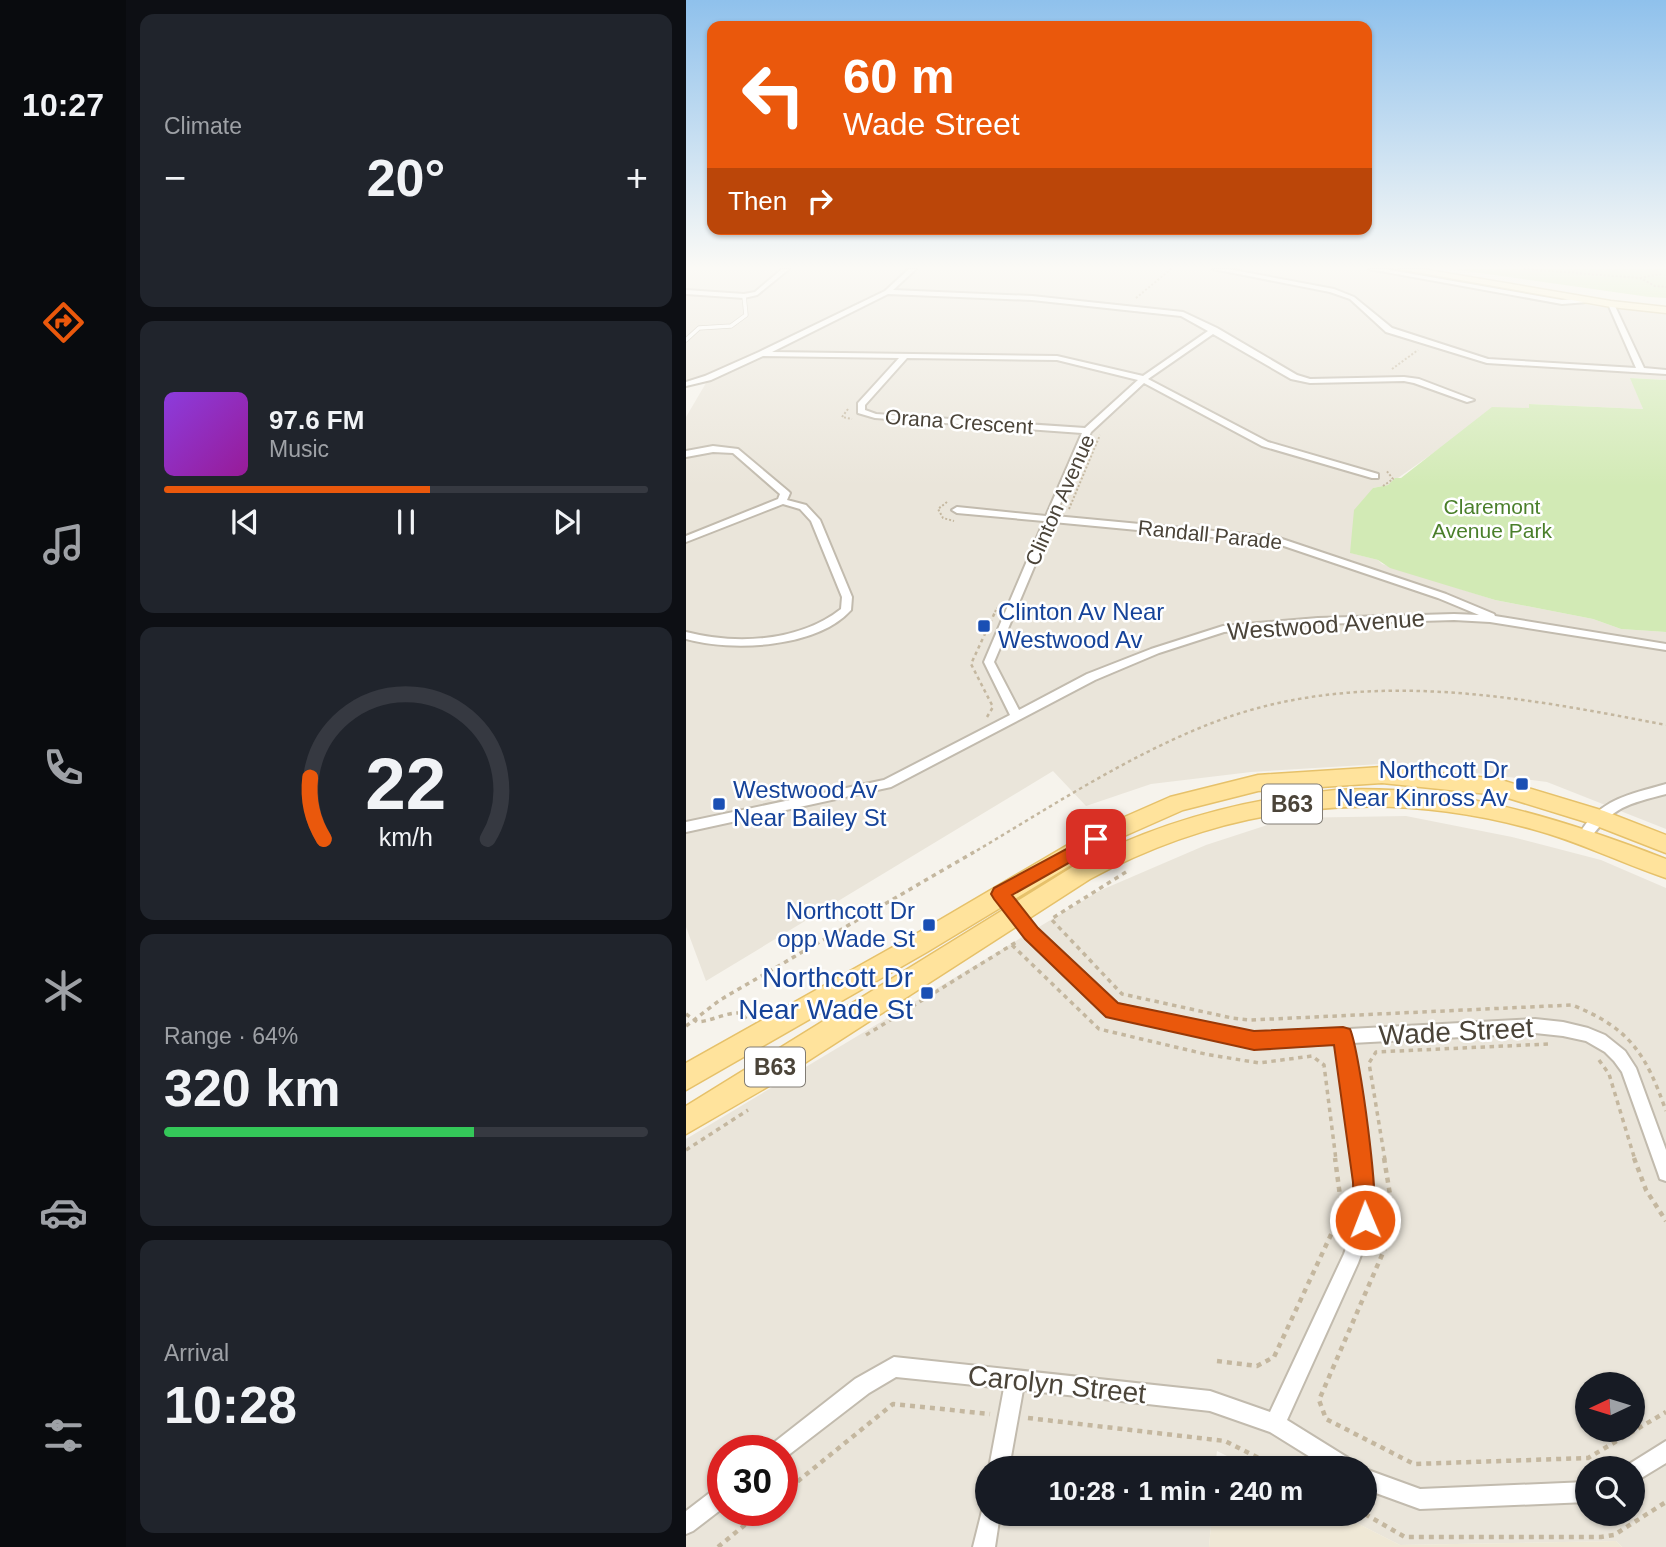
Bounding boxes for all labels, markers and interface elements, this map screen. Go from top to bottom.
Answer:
icon: left [728,49,819,140]
text: 60 m [843,49,955,103]
text: 10:27 [22,87,104,123]
text: Wade Street [843,106,1020,142]
text: Climate [164,113,242,139]
text: 20° [367,149,445,207]
text: − [164,157,186,199]
text: + [626,157,648,199]
icon: right [801,182,839,220]
text: Then [728,186,787,216]
icon: directions [39,298,88,347]
text: 97.6 FM [269,405,364,435]
street label: Orana Crescent [884,405,1034,438]
street label: Clinton Avenue [1020,431,1099,569]
text: Music [269,436,329,462]
park label: Claremont Avenue Park [1432,495,1552,542]
icon: previous [226,503,264,541]
icon: pause [387,503,425,541]
icon: next [548,503,586,541]
street label: Randall Parade [1137,515,1283,554]
icon: music [39,520,88,569]
place label: Clinton Av Near Westwood Av [998,598,1164,653]
street label: Westwood Avenue [1226,604,1426,645]
marker: Clinton Av Near Westwood Av [976,618,992,634]
icon: phone [39,743,88,792]
text: 22 [366,744,446,825]
place label: Northcott Dr Near Kinross Av [1336,756,1508,811]
place label: Westwood Av Near Bailey St [733,776,887,831]
marker: Northcott Dr Near Kinross Av [1514,776,1530,792]
road number: B63 [1262,784,1322,824]
marker: Westwood Av Near Bailey St [711,796,727,812]
pin [1066,809,1126,869]
icon: arrive [1077,820,1115,858]
text: km/h [379,823,433,851]
place label: Northcott Dr opp Wade St [777,897,915,952]
marker: Northcott Dr opp Wade St [921,917,937,933]
place label: Northcott Dr Near Wade St [738,962,913,1025]
icon: climate [39,966,88,1015]
marker: Northcott Dr Near Wade St [919,985,935,1001]
street label: Wade Street [1378,1012,1534,1051]
text: Range · 64% [164,1023,298,1049]
road number: B63 [745,1048,805,1086]
text: 320 km [164,1059,340,1117]
position arrow [1328,1183,1402,1257]
icon: car [39,1188,88,1237]
text: Arrival [164,1340,229,1366]
street label: Carolyn Street [966,1360,1148,1409]
north arrow [1575,1372,1645,1442]
map controls [1575,1372,1645,1526]
text: 10:28 [164,1376,297,1434]
icon: filters [39,1411,88,1460]
speed limit sign: 30 [707,1435,798,1526]
button: search [1575,1456,1645,1526]
text: 10:28 · 1 min · 240 m [1049,1476,1303,1506]

